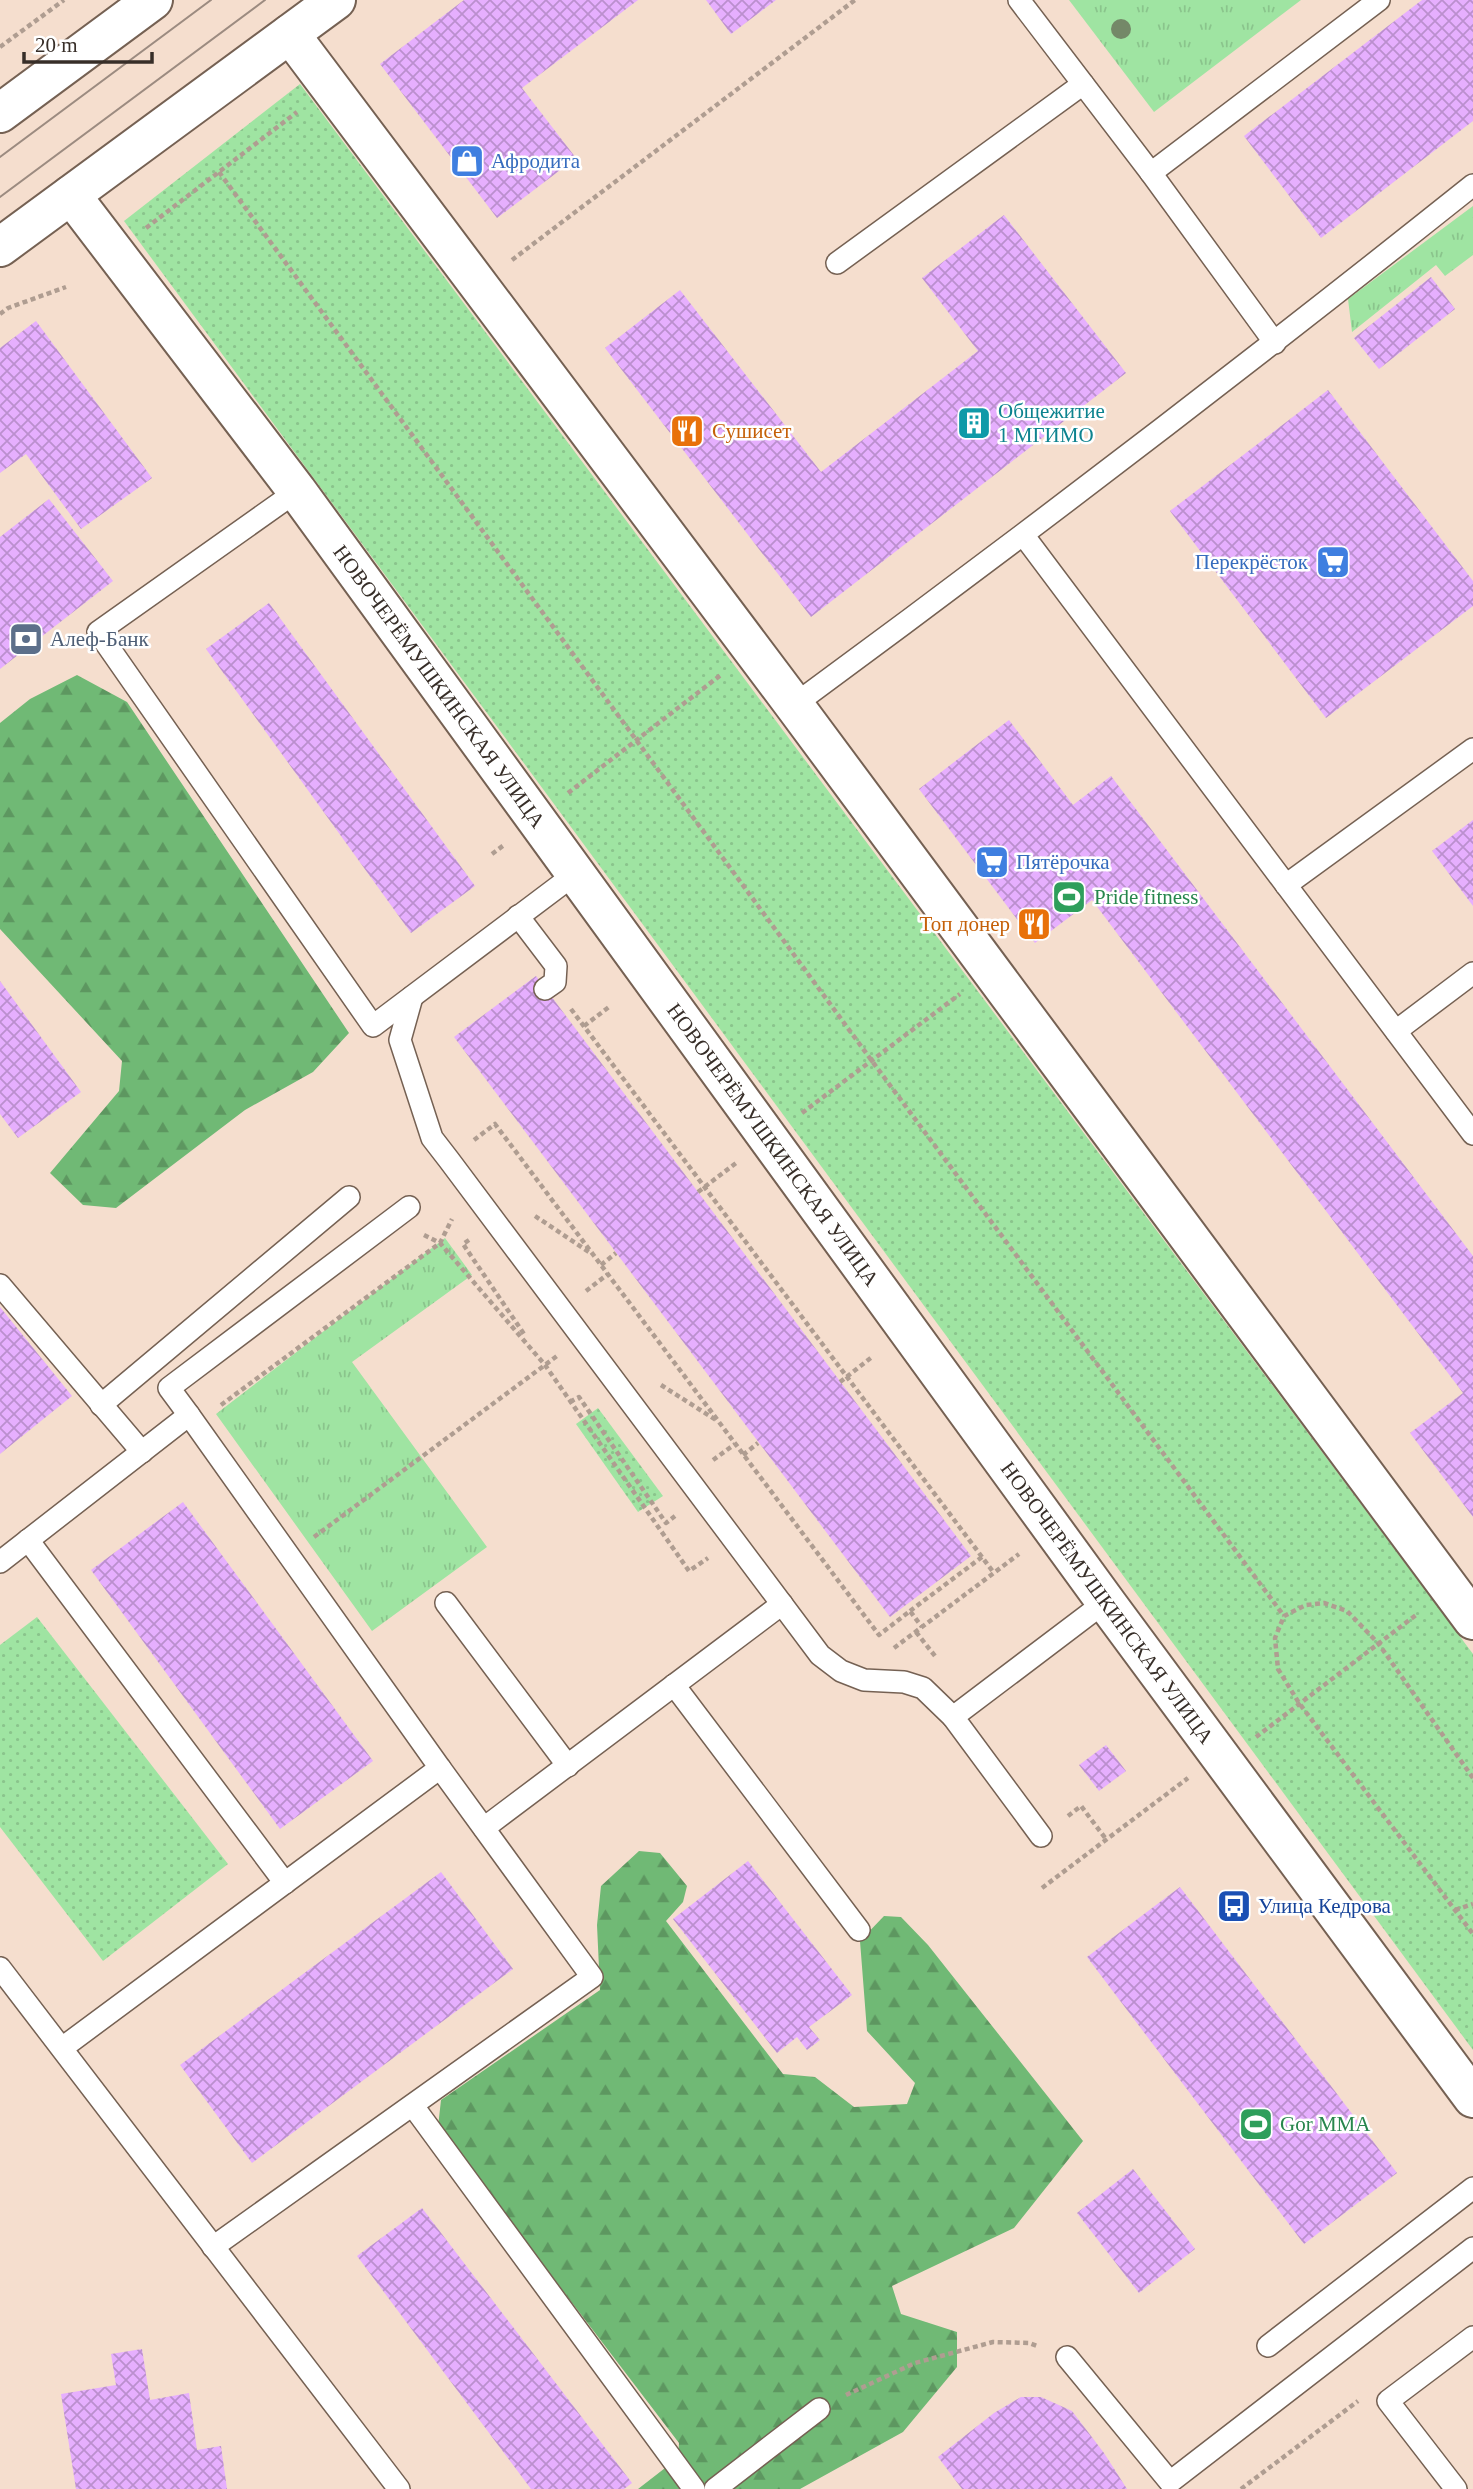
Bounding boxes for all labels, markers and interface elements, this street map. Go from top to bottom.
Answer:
scale bar [24,21,152,65]
text: 20 m [35,33,78,57]
shop icon: Афродита [448,142,486,180]
place label: Афродита [491,149,581,173]
place label: Общежитие 1 МГИМО [998,399,1105,447]
building icon: Общежитие 1 МГИМО [955,404,993,442]
restaurant icon: Сушисет [668,412,706,450]
place label: Сушисет [712,419,791,443]
street label: НОВОЧЕРЁМУШКИНСКАЯ УЛИЦА [328,540,551,833]
supermarket icon: Перекрёсток [1314,543,1352,581]
place label: Перекрёсток [1195,550,1309,574]
bank icon: Алеф-Банк [7,620,45,658]
place label: Алеф-Банк [50,627,149,651]
supermarket icon: Пятёрочка [973,843,1011,881]
place label: Пятёрочка [1016,850,1110,874]
sports icon: Pride fitness [1050,878,1088,916]
place label: Pride fitness [1094,885,1198,909]
restaurant icon: Топ донер [1015,905,1053,943]
place label: Топ донер [920,912,1010,936]
street label: НОВОЧЕРЁМУШКИНСКАЯ УЛИЦА [662,999,884,1291]
street label: НОВОЧЕРЁМУШКИНСКАЯ УЛИЦА [996,1457,1219,1749]
bus stop icon: Улица Кедрова [1215,1887,1253,1925]
place label: Улица Кедрова [1258,1894,1392,1918]
sports icon: Gor MMA [1237,2105,1275,2143]
place label: Gor MMA [1280,2112,1371,2136]

